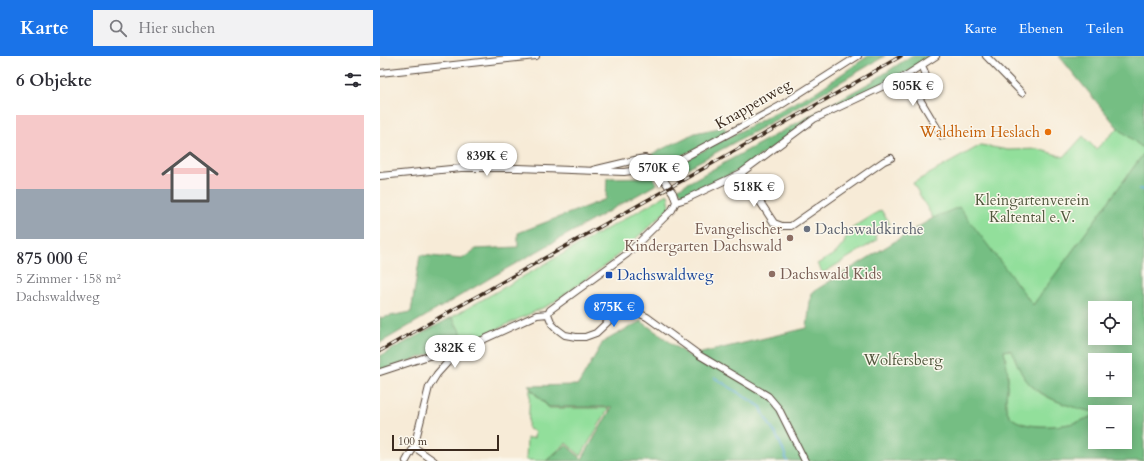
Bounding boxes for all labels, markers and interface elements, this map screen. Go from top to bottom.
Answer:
search box [93,10,373,46]
text: Karte [20,15,69,41]
icon: search [107,17,129,39]
text: Hier suchen [139,18,215,38]
text: Karte [964,19,997,38]
text: Ebenen [1019,19,1064,38]
text: Teilen [1086,19,1124,38]
text: 6 Objekte [16,69,92,92]
icon: filters [342,69,364,91]
pin: 505K € [880,73,946,107]
street label: Knappenweg [711,74,795,134]
text: 505K € [892,77,934,95]
place label: Waldheim Heslach [918,122,1041,142]
marker: Waldheim Heslach [1043,127,1053,137]
icon: home [154,141,226,213]
pin: 839K € [454,143,520,177]
text: 839K € [466,147,508,165]
pin: 570K € [626,155,692,189]
text: 570K € [638,159,680,177]
pin: 518K € [721,174,787,208]
text: 518K € [733,178,775,196]
park label: Kleingartenverein Kaltental e.V. [975,190,1090,227]
place label: Evangelischer Kindergarten Dachswald [624,219,783,256]
place label: Dachswaldkirche [815,219,924,239]
marker: Dachswaldkirche [802,224,812,234]
marker: Evangelischer Kindergarten Dachswald [785,233,795,243]
text: 875 000 € [16,247,88,270]
place label: Dachswald Kids [780,264,881,284]
place label: Dachswaldweg [617,265,714,285]
marker: Dachswald Kids [767,269,777,279]
text: 5 Zimmer · 158 m² [16,270,121,288]
marker: Dachswaldweg [604,270,614,280]
text: Dachswaldweg [16,288,99,306]
pin: 875K € [581,294,647,328]
text: 875K € [593,298,635,316]
map controls [1088,301,1132,449]
button: locate [1088,301,1132,345]
pin: 382K € [422,335,488,369]
text: 382K € [434,339,476,357]
park label: Wolfersberg [862,350,943,370]
button: + [1088,353,1132,397]
button: − [1088,405,1132,449]
scale bar [392,433,499,452]
text: 100 m [398,434,427,449]

